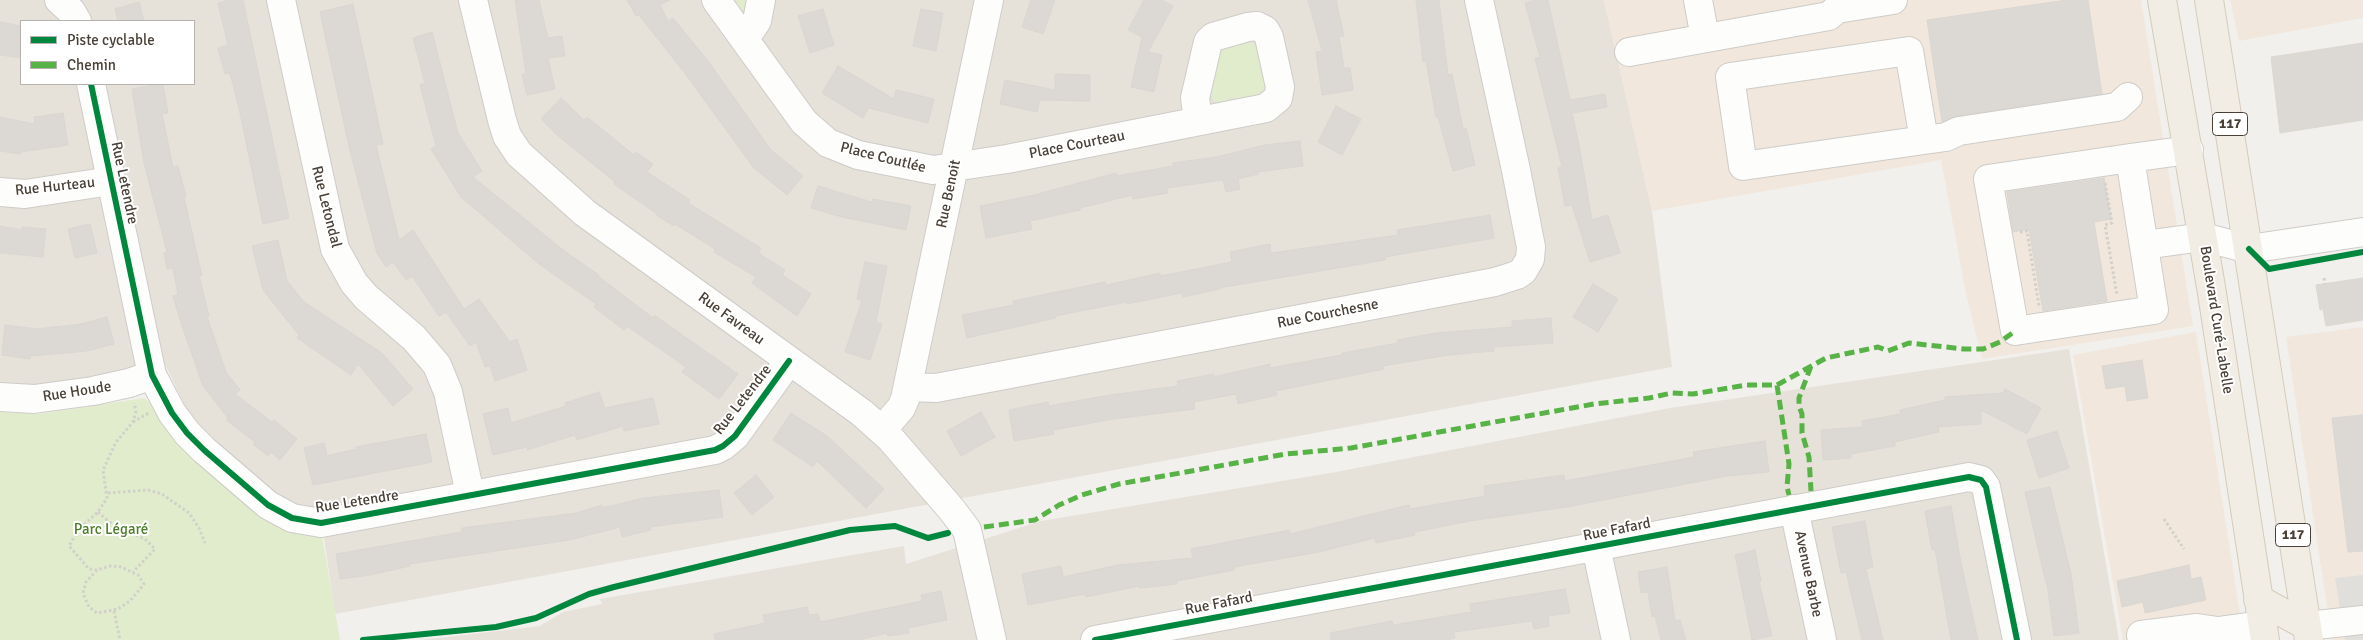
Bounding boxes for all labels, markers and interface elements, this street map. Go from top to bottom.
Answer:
legend [20,20,195,85]
text: Piste cyclable [67,31,155,49]
text: Chemin [67,56,116,74]
road number: 117 [2212,112,2248,136]
street label: Place Courteau [1027,127,1127,163]
street label: Place Coutlée [838,139,928,177]
street label: Rue Letendre [106,140,142,226]
street label: Rue Benoit [933,158,965,230]
street label: Rue Letondal [307,164,345,250]
street label: Rue Hurteau [14,174,96,200]
street label: Boulevard Curé-Labelle [2195,245,2237,395]
street label: Rue Favreau [694,289,768,349]
street label: Rue Courchesne [1276,295,1380,333]
street label: Rue Letendre [710,361,776,439]
street label: Rue Houde [41,378,113,406]
street label: Rue Letendre [314,487,400,517]
street label: Rue Fafard [1582,515,1652,545]
park label: Parc Légaré [74,521,148,539]
road number: 117 [2276,524,2310,546]
street label: Avenue Barbe [1790,529,1826,619]
street label: Rue Fafard [1184,589,1254,619]

